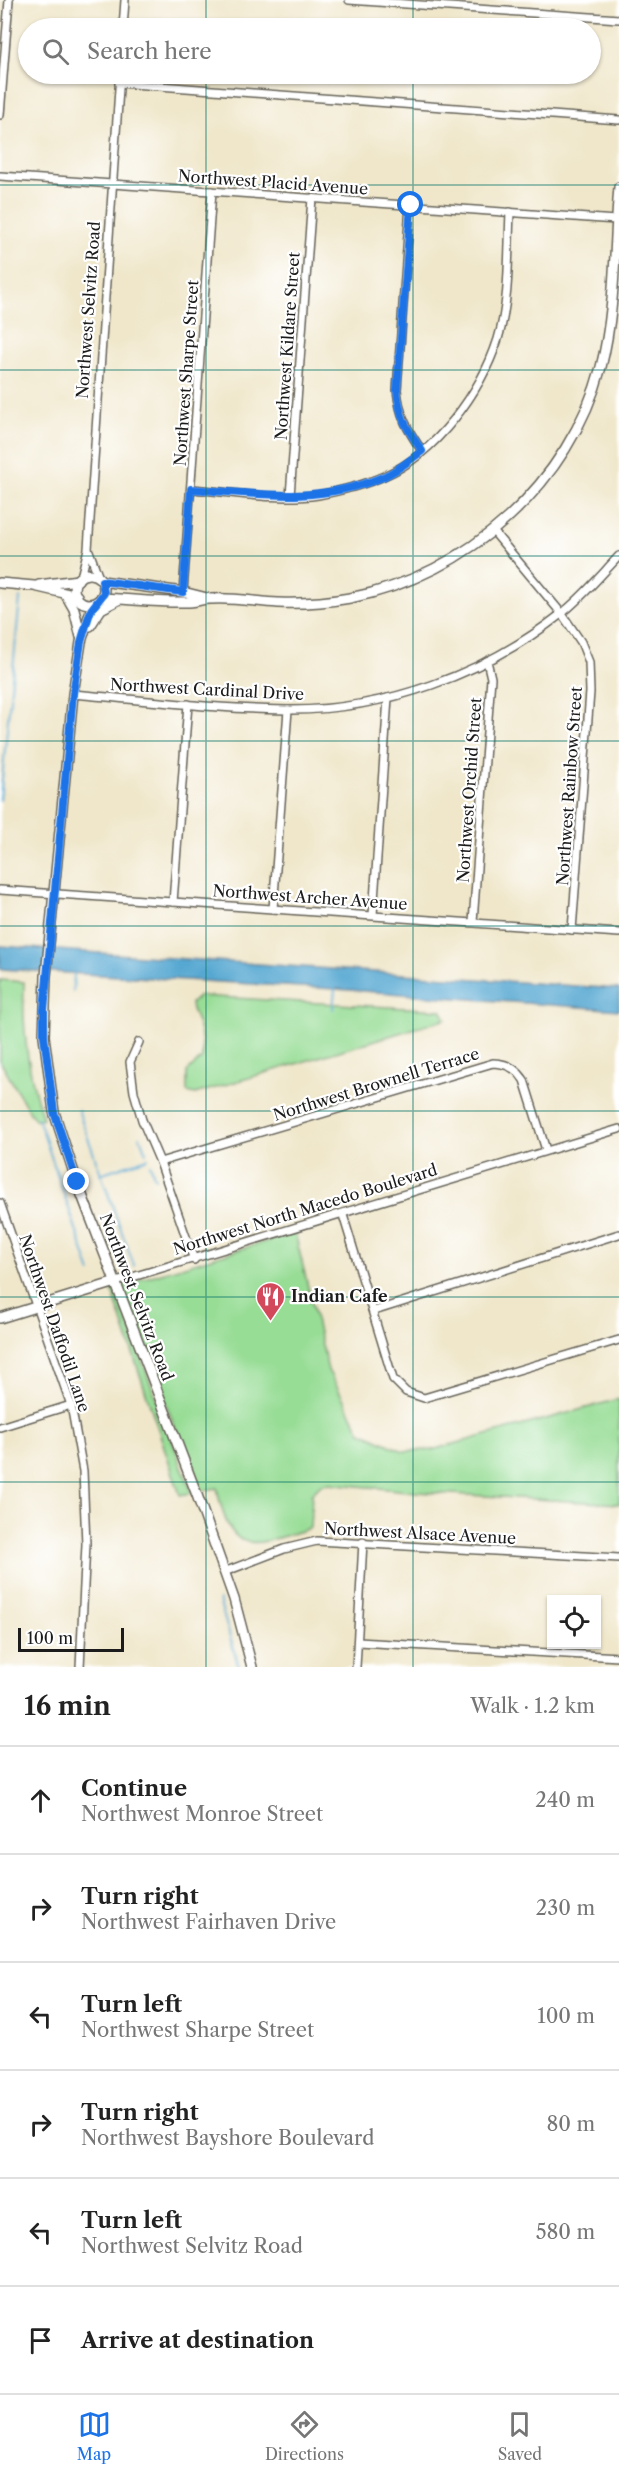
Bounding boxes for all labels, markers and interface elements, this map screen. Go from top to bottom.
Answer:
search box [18,18,601,84]
icon: search [39,35,72,68]
text: Search here [87,38,212,65]
street label: Northwest Placid Avenue [177,165,369,199]
route start [397,191,423,217]
street label: Northwest Selvitz Road [72,220,104,399]
street label: Northwest Kildare Street [270,251,304,441]
street label: Northwest Sharpe Street [170,279,202,467]
street label: Northwest Cardinal Drive [110,674,304,704]
street label: Northwest Rainbow Street [552,685,586,886]
street label: Northwest Orchid Street [453,696,485,883]
street label: Northwest Archer Avenue [212,880,408,914]
street label: Northwest Brownell Terrace [271,1043,481,1125]
street label: Northwest North Macedo Boulevard [170,1159,440,1259]
route end [63,1168,89,1194]
street label: Northwest Selvitz Road [96,1211,178,1384]
street label: Northwest Daffodil Lane [15,1231,95,1415]
restaurant icon: Indian Cafe [254,1280,286,1322]
place label: Indian Cafe [291,1286,388,1306]
street label: Northwest Alsace Avenue [323,1518,517,1548]
map controls [547,1595,601,1649]
button: locate [547,1595,601,1649]
scale bar [18,1625,124,1652]
text: 100 m [27,1628,73,1648]
text: 16 min [24,1690,111,1722]
text: Walk · 1.2 km [470,1694,595,1718]
text: Continue [81,1775,187,1802]
icon: ahead [24,1784,57,1817]
text: 240 m [535,1788,595,1812]
text: Northwest Monroe Street [81,1802,323,1826]
text: Turn right [81,1883,199,1910]
icon: right [24,1892,57,1925]
text: 230 m [536,1896,595,1920]
text: Northwest Fairhaven Drive [81,1910,336,1934]
text: Turn left [81,1991,182,2018]
icon: left [24,2000,57,2033]
text: 100 m [537,2004,595,2028]
text: Northwest Sharpe Street [81,2018,314,2042]
text: Turn right [81,2099,199,2126]
icon: right [24,2108,57,2141]
text: 80 m [547,2112,595,2136]
text: Northwest Bayshore Boulevard [81,2126,374,2150]
text: Turn left [81,2207,182,2234]
icon: left [24,2216,57,2249]
text: 580 m [536,2220,595,2244]
text: Northwest Selvitz Road [81,2234,303,2258]
icon: arrive [24,2324,57,2357]
text: Arrive at destination [81,2327,314,2354]
tab: Map [77,2408,111,2464]
tab: Directions [265,2408,344,2464]
tab: Saved [498,2408,542,2464]

